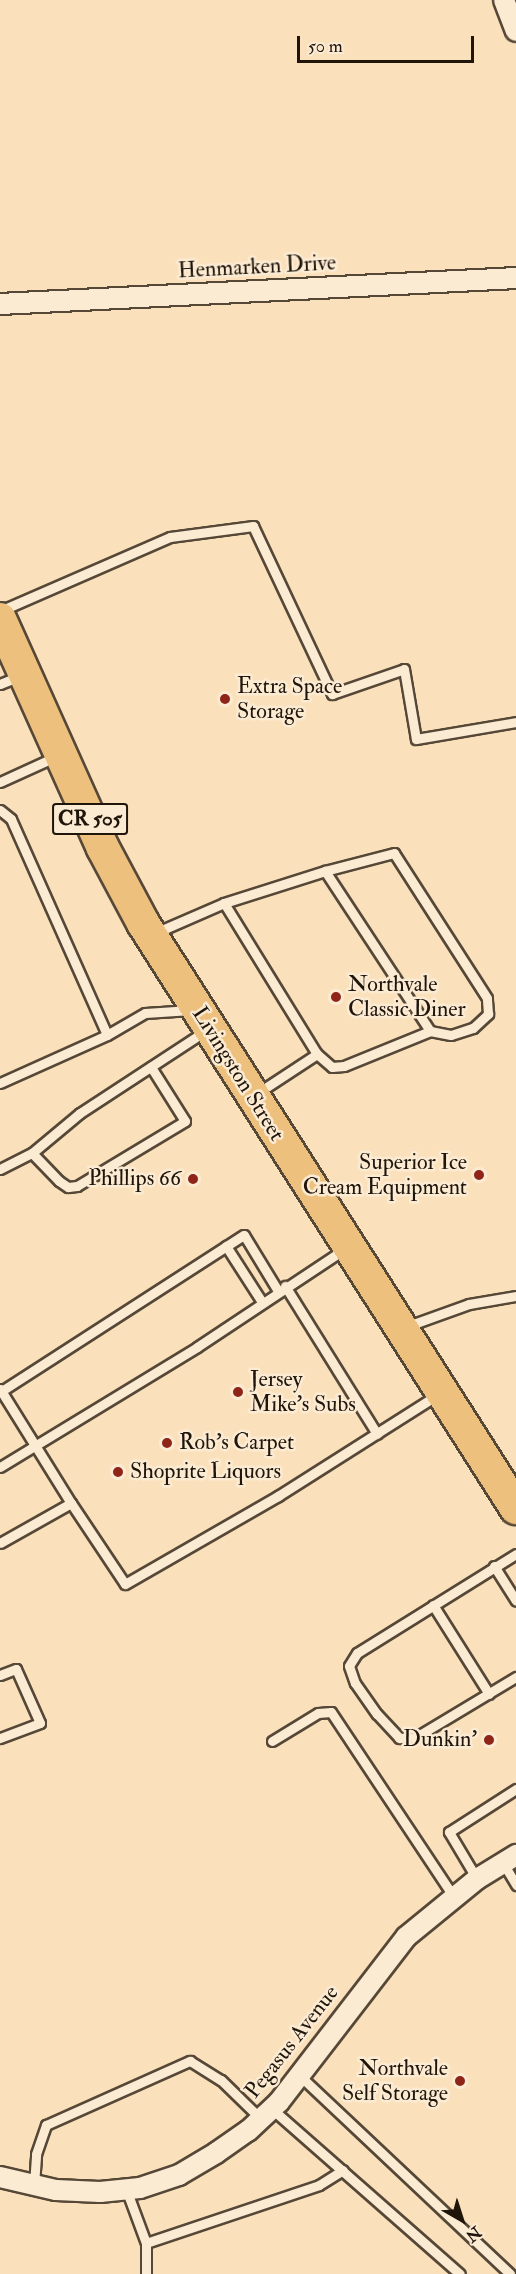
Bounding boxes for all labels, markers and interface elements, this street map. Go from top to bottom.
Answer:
scale bar [300,24,477,62]
text: 50 m [308,35,343,58]
street label: Henmarken Drive [177,250,337,284]
place label: Extra Space Storage [237,673,342,724]
marker: Extra Space Storage [218,692,232,706]
road number: CR 505 [51,801,129,837]
place label: Northvale Classic Diner [348,971,466,1022]
marker: Northvale Classic Diner [329,990,343,1004]
street label: Livingston Street [186,1002,290,1146]
place label: Superior Ice Cream Equipment [303,1149,467,1200]
place label: Phillips 66 [88,1166,181,1192]
marker: Superior Ice Cream Equipment [472,1168,486,1182]
marker: Phillips 66 [186,1172,200,1186]
place label: Jersey Mike's Subs [250,1366,356,1418]
marker: Jersey Mike's Subs [231,1385,245,1399]
place label: Rob's Carpet [179,1430,294,1456]
marker: Rob's Carpet [160,1436,174,1450]
place label: Shoprite Liquors [130,1459,281,1485]
marker: Shoprite Liquors [111,1465,125,1479]
place label: Dunkin' [403,1727,477,1753]
marker: Dunkin' [482,1733,496,1747]
street label: Pegasus Avenue [240,1980,344,2104]
place label: Northvale Self Storage [342,2055,448,2106]
marker: Northvale Self Storage [453,2074,467,2088]
north arrow [432,2190,492,2250]
text: N [461,2222,485,2246]

